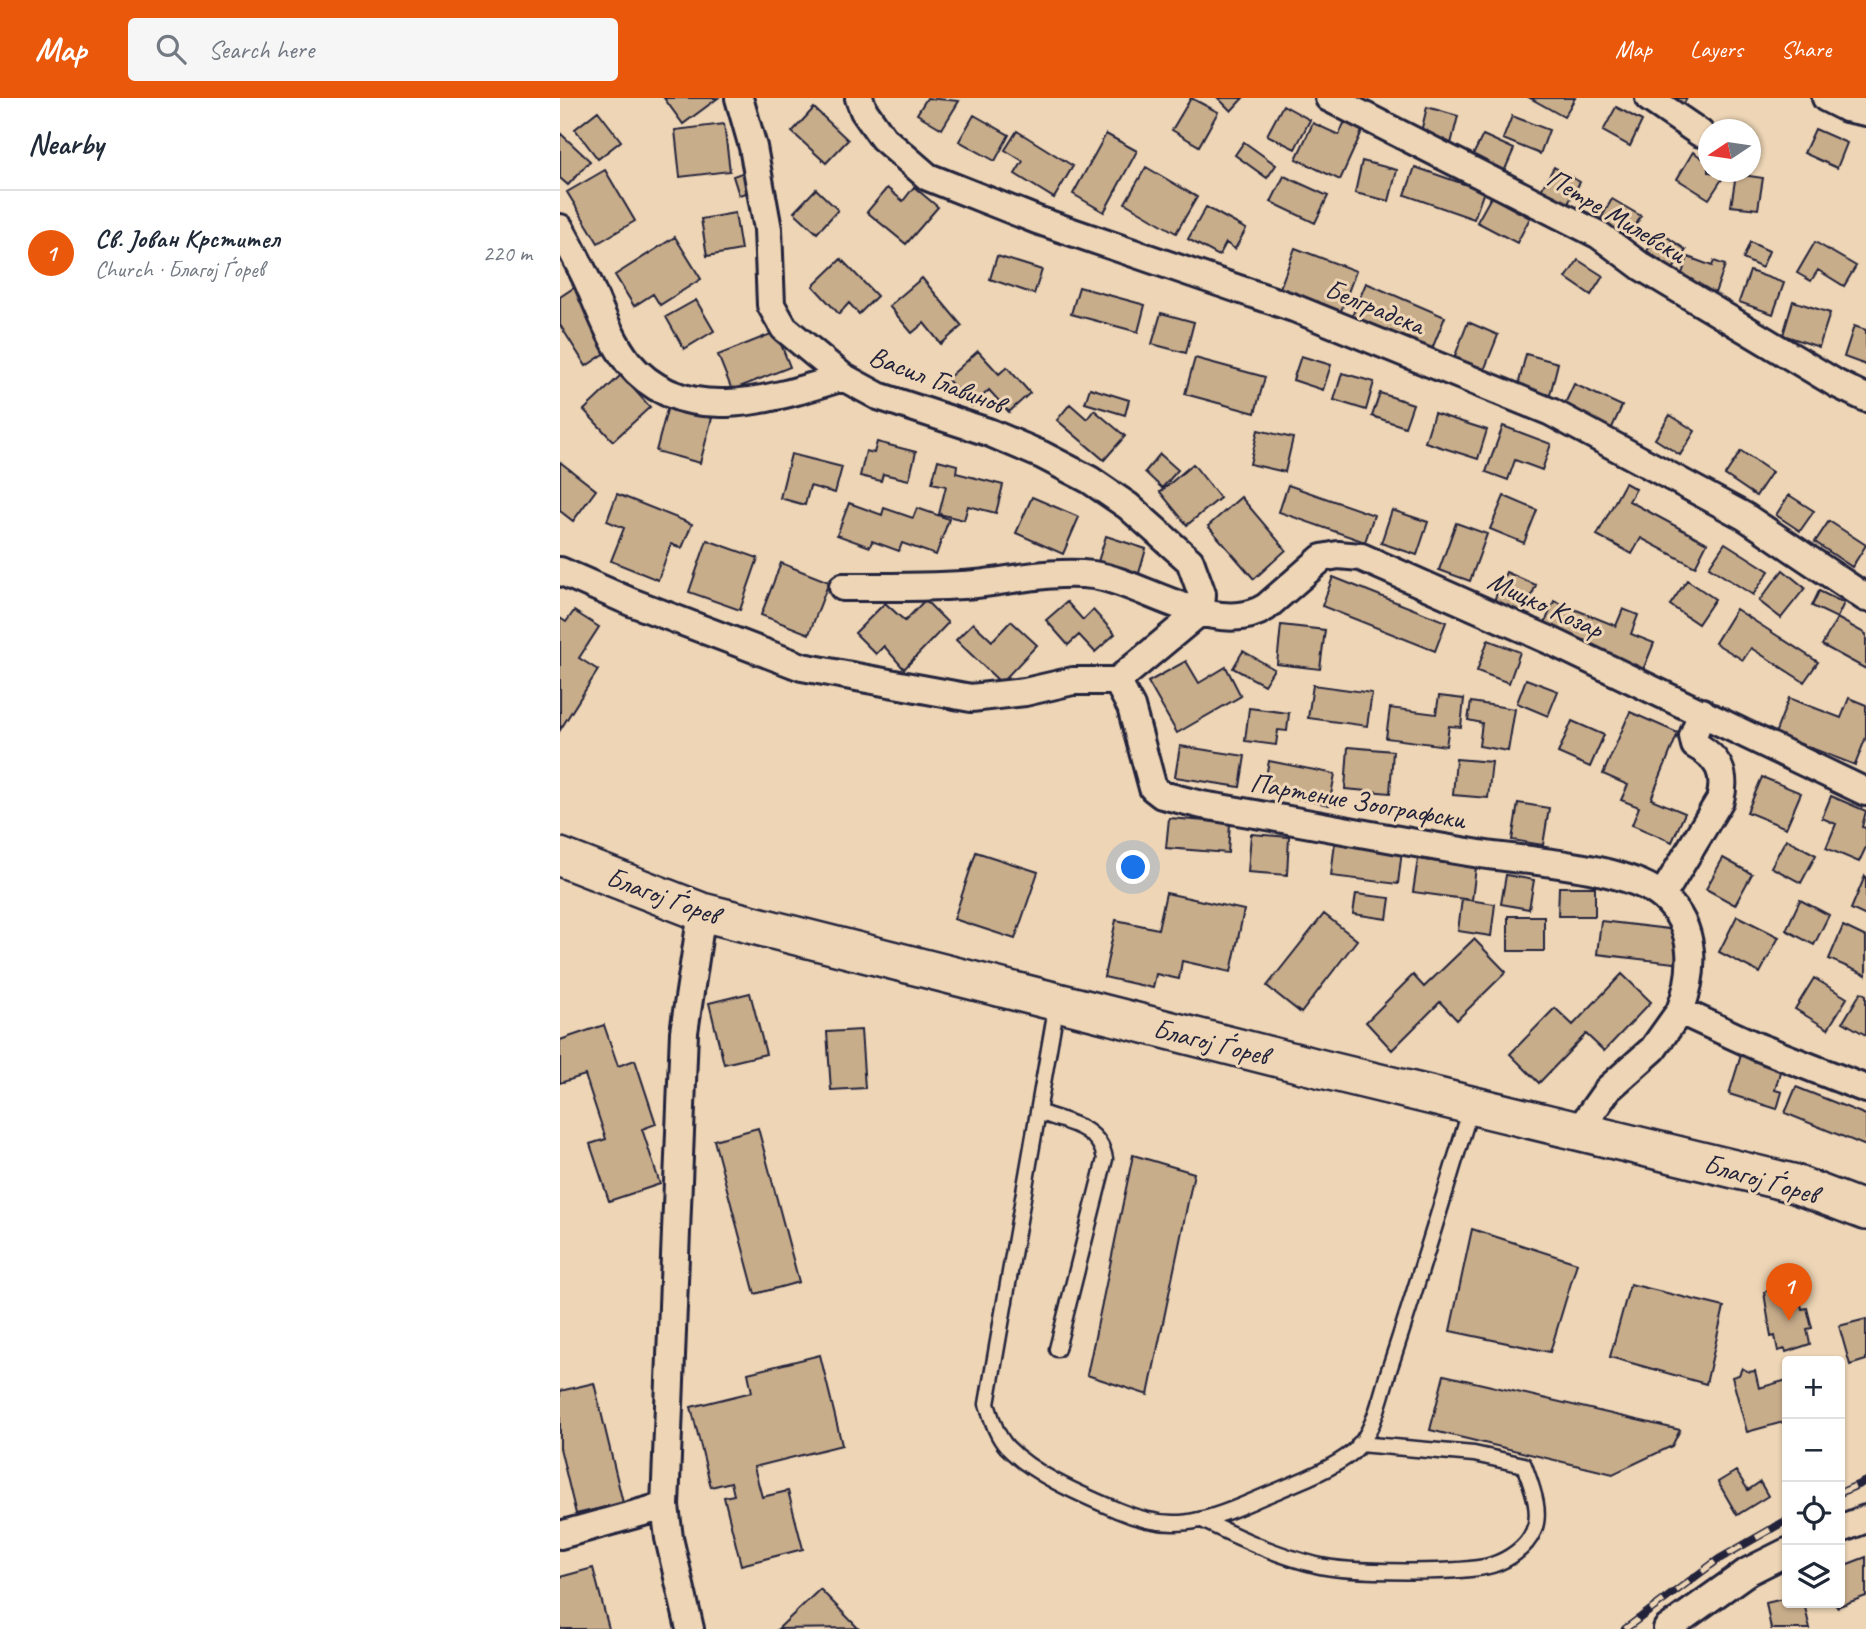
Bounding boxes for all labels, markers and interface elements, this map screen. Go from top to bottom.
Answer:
search box [128,18,618,81]
text: Map [35,28,86,70]
icon: search [152,30,190,68]
text: Search here [208,33,314,66]
text: Map [1615,34,1652,64]
text: Layers [1690,34,1743,64]
text: Share [1781,34,1831,64]
north arrow [1698,119,1761,182]
text: Nearby [28,125,104,163]
street label: Петре Милевски [1541,160,1694,272]
text: Св. Јован Крстител [95,222,279,255]
text: 1 [46,239,56,268]
text: 220 m [483,239,532,268]
text: Church · Благој Ѓорев [95,255,264,284]
street label: Белградска [1320,271,1432,343]
street label: Васил Главинов [864,338,1014,423]
street label: Мицко Козар [1483,563,1610,647]
street label: Партение Зоографски [1248,764,1470,837]
your location [1116,850,1150,884]
street label: Благој Ѓорев [602,859,728,934]
street label: Благој Ѓорев [1150,1010,1277,1074]
street label: Благој Ѓорев [1700,1146,1827,1213]
pin: 1 [1766,1263,1812,1321]
map controls [1782,1356,1845,1608]
button: + [1782,1356,1845,1419]
button: − [1782,1419,1845,1482]
button: locate [1782,1482,1845,1545]
button: layers [1782,1545,1845,1608]

